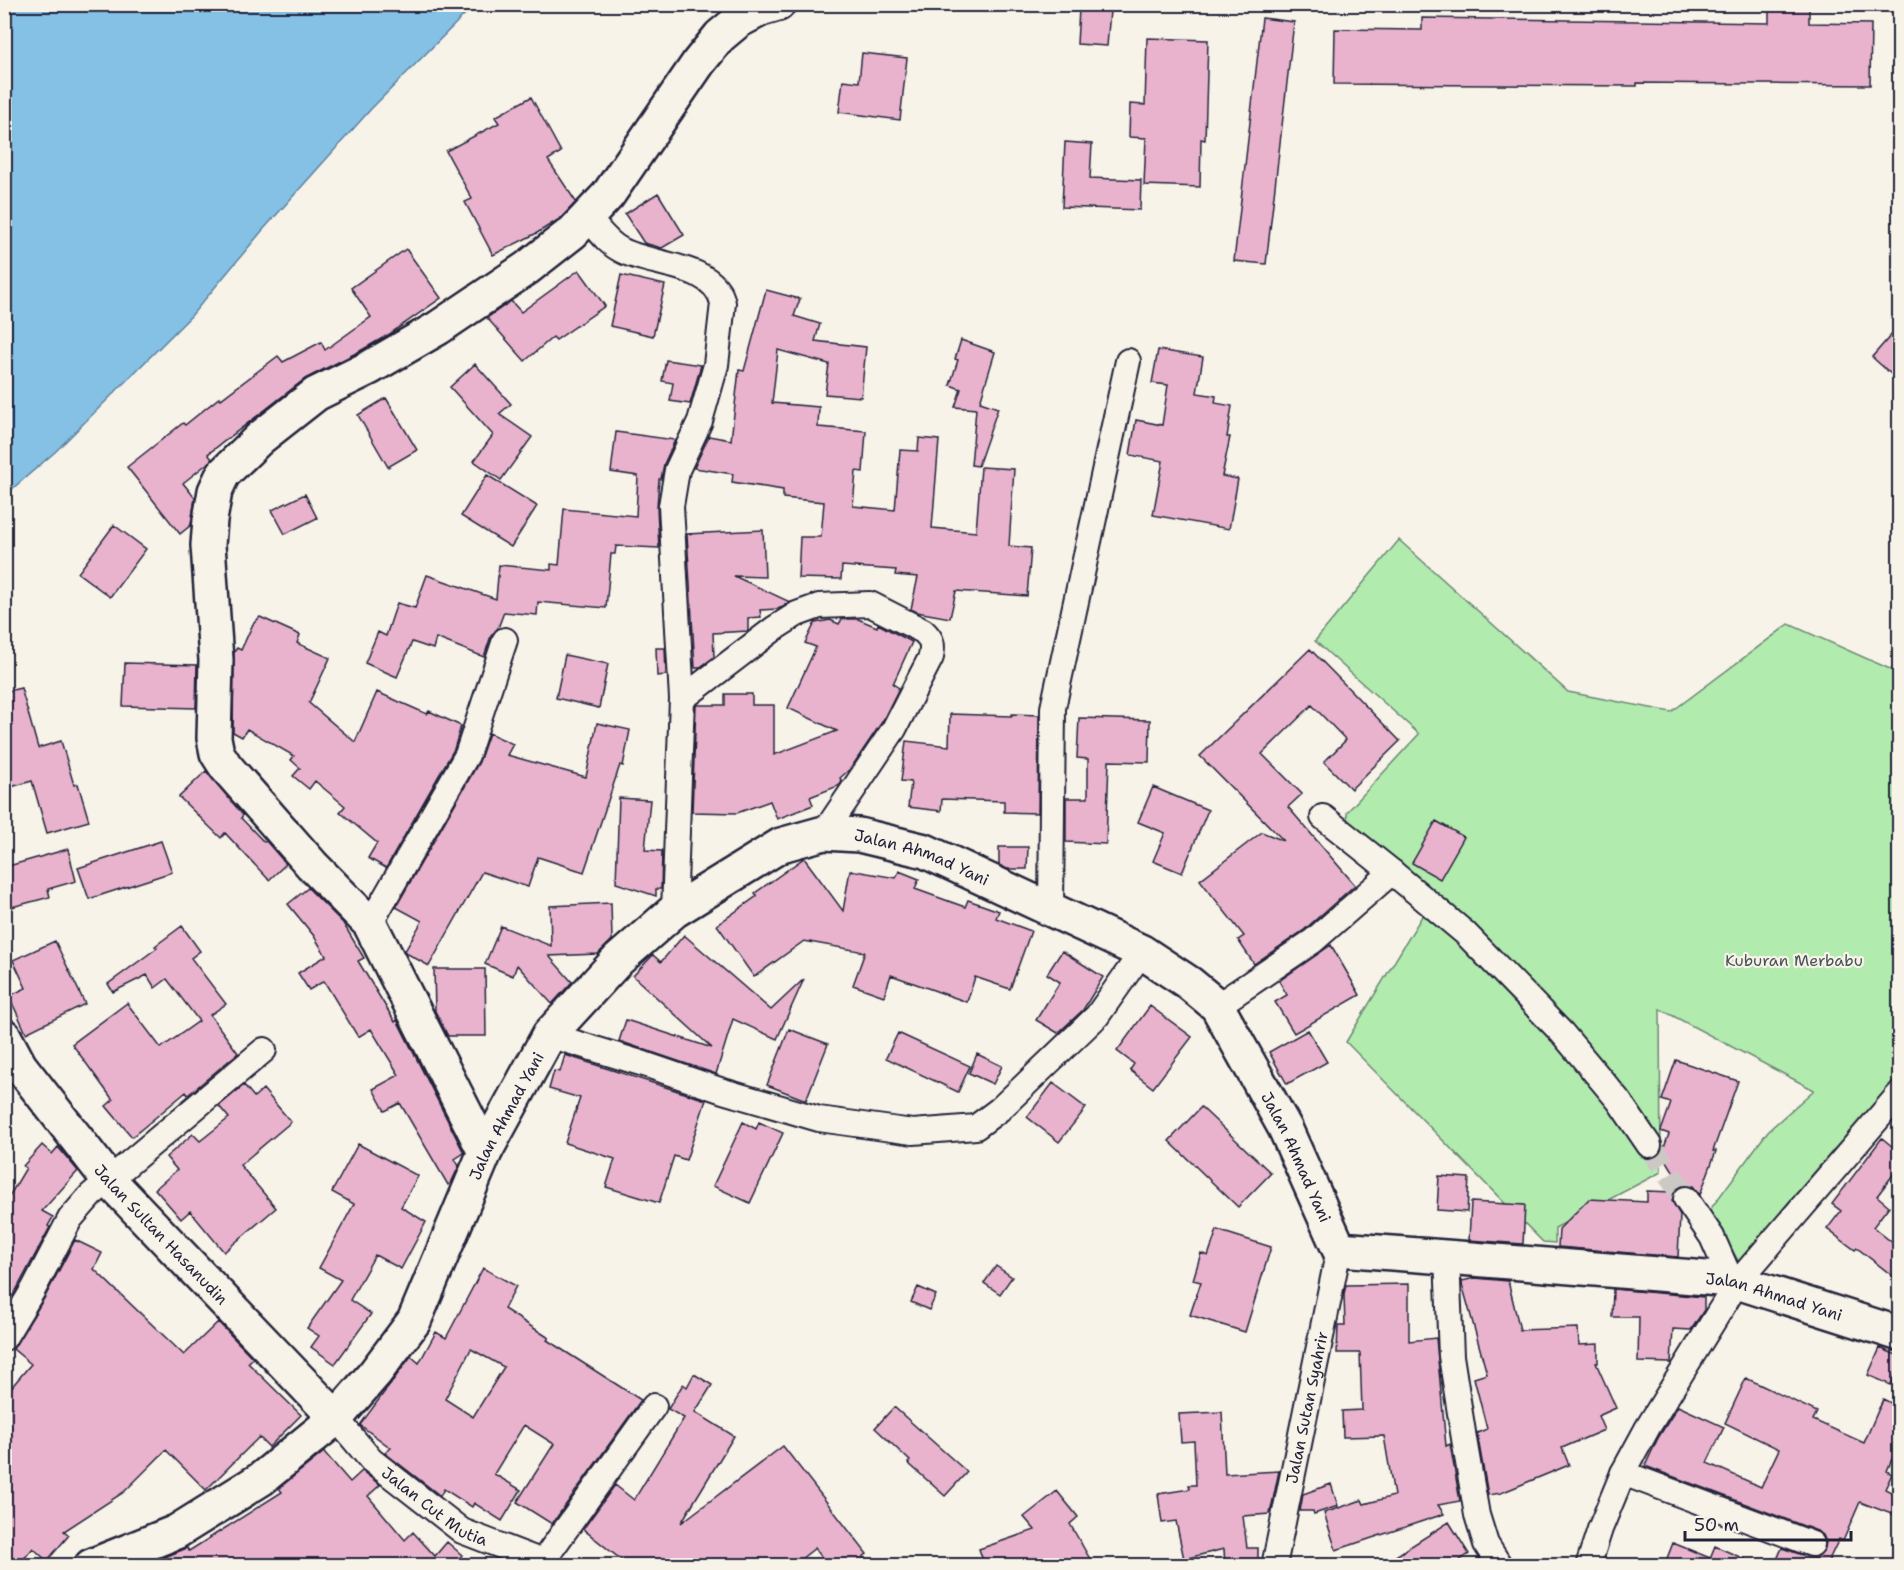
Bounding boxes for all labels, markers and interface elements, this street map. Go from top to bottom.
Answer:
street label: Jalan Ahmad Yani [852,824,992,890]
park label: Kuburan Merbabu [1725,950,1863,971]
street label: Jalan Ahmad Yani [464,1048,549,1183]
street label: Jalan Ahmad Yani [1256,1088,1336,1226]
street label: Jalan Sultan Hasanudin [89,1160,233,1310]
street label: Jalan Ahmad Yani [1705,1268,1845,1326]
street label: Jalan Sutan Syahrir [1281,1329,1333,1485]
street label: Jalan Cut Mutia [377,1462,491,1551]
scale bar [1685,1504,1852,1542]
text: 50 m [1694,1513,1739,1537]

